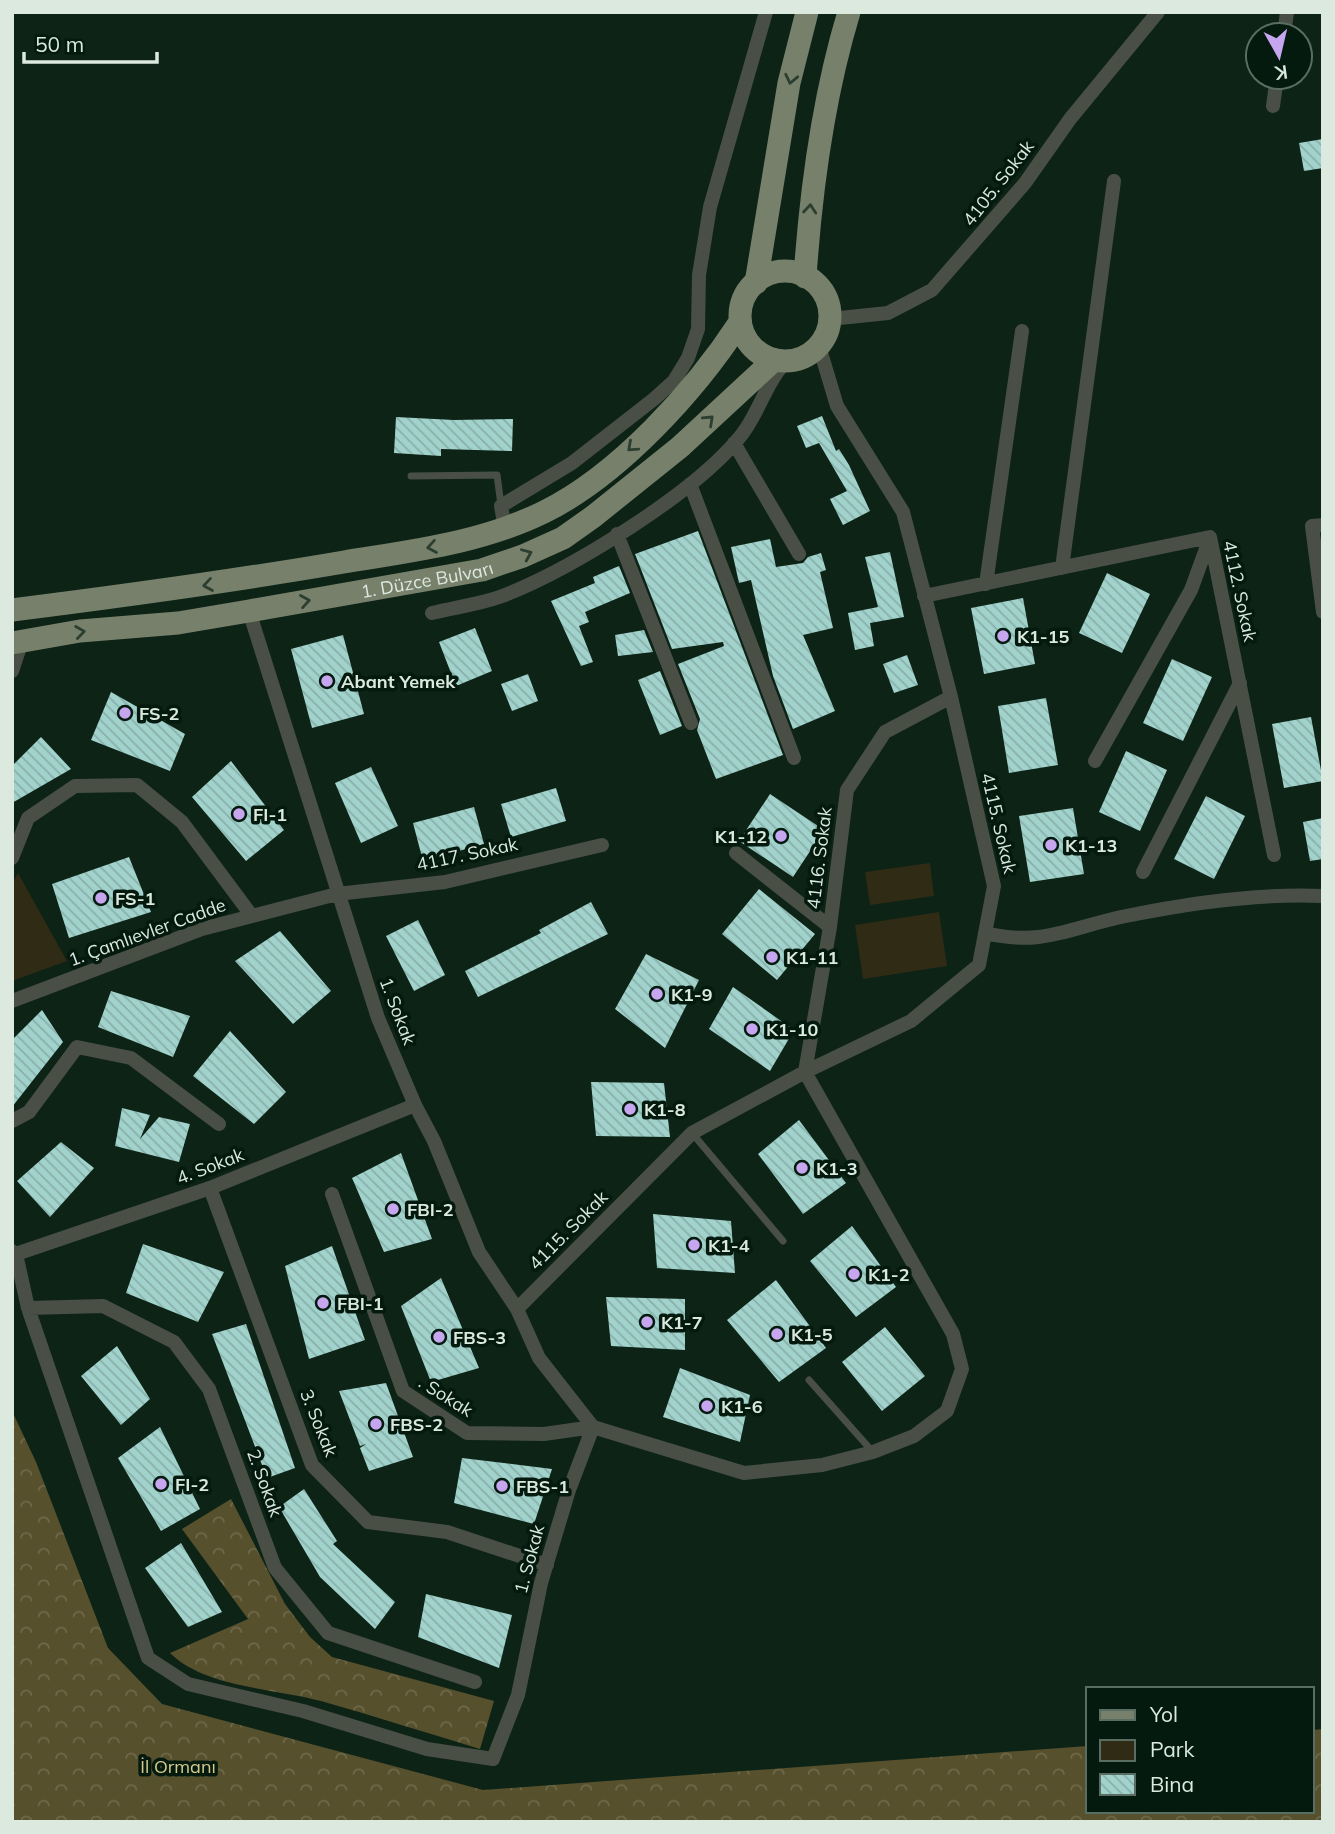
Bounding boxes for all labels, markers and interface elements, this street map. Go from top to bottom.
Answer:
scale bar [24,21,158,65]
north arrow [1244,21,1314,91]
text: 50 m [35,31,84,57]
text: K [1272,60,1289,86]
one-way arrow [784,73,799,85]
street label: 4105. Sokak [957,135,1039,231]
one-way arrow [802,203,817,214]
one-way arrow [701,416,714,428]
one-way arrow [627,439,640,451]
street label: 4112. Sokak [1218,538,1262,644]
one-way arrow [426,539,438,554]
one-way arrow [519,548,532,562]
street label: 1. Düzce Bulvarı [359,556,496,603]
one-way arrow [202,577,214,592]
one-way arrow [299,594,311,609]
one-way arrow [74,624,85,639]
place label: K1-15 [1017,625,1069,648]
marker: K1-15 [995,628,1011,644]
place label: Abant Yemek [341,670,456,693]
marker: Abant Yemek [319,673,335,689]
place label: FS-2 [139,702,179,725]
marker: FS-2 [117,705,133,721]
street label: 4115. Sokak [976,770,1022,876]
place label: FI-1 [253,803,287,826]
street label: 4116. Sokak [801,805,837,910]
marker: FI-1 [231,806,247,822]
place label: K1-12 [715,825,767,848]
marker: K1-12 [773,828,789,844]
street label: 4117. Sokak [414,832,520,876]
place label: K1-13 [1065,834,1117,857]
marker: K1-13 [1043,837,1059,853]
place label: FS-1 [115,887,155,910]
marker: FS-1 [93,890,109,906]
street label: 1. Çamlıevler Cadde [65,893,229,971]
place label: K1-11 [786,946,838,969]
marker: K1-11 [764,949,780,965]
street label: 1. Sokak [375,974,422,1049]
place label: K1-9 [671,983,712,1006]
marker: K1-9 [649,986,665,1002]
place label: K1-10 [766,1018,818,1041]
marker: K1-10 [744,1021,760,1037]
place label: K1-8 [644,1098,686,1121]
marker: K1-8 [622,1101,638,1117]
street label: 4. Sokak [173,1142,248,1189]
place label: K1-3 [816,1157,857,1180]
marker: K1-3 [794,1160,810,1176]
street label: 4115. Sokak [524,1185,613,1274]
place label: FBI-2 [407,1198,454,1221]
marker: FBI-2 [385,1201,401,1217]
place label: K1-4 [708,1234,750,1257]
marker: K1-4 [686,1237,702,1253]
place label: K1-2 [868,1263,909,1286]
marker: K1-2 [846,1266,862,1282]
place label: FBI-1 [337,1292,384,1315]
marker: FBI-1 [315,1295,331,1311]
place label: K1-7 [661,1311,702,1334]
marker: K1-7 [639,1314,655,1330]
place label: K1-5 [791,1323,833,1346]
place label: FBS-3 [453,1326,506,1349]
marker: K1-5 [769,1326,785,1342]
marker: FBS-3 [431,1329,447,1345]
street label: . Sokak [415,1370,478,1422]
street label: 3. Sokak [295,1386,343,1461]
place label: K1-6 [721,1395,763,1418]
marker: K1-6 [699,1398,715,1414]
place label: FBS-2 [390,1413,443,1436]
marker: FBS-2 [368,1416,384,1432]
street label: 2. Sokak [242,1446,288,1521]
place label: FI-2 [175,1473,209,1496]
place label: FBS-1 [516,1475,569,1498]
marker: FI-2 [153,1476,169,1492]
marker: FBS-1 [494,1478,510,1494]
street label: 1. Sokak [509,1521,549,1596]
legend [1086,1687,1314,1813]
text: Yol [1149,1701,1178,1727]
text: Park [1150,1736,1194,1762]
park label: İl Ormanı [140,1755,216,1778]
text: Bina [1150,1771,1194,1797]

